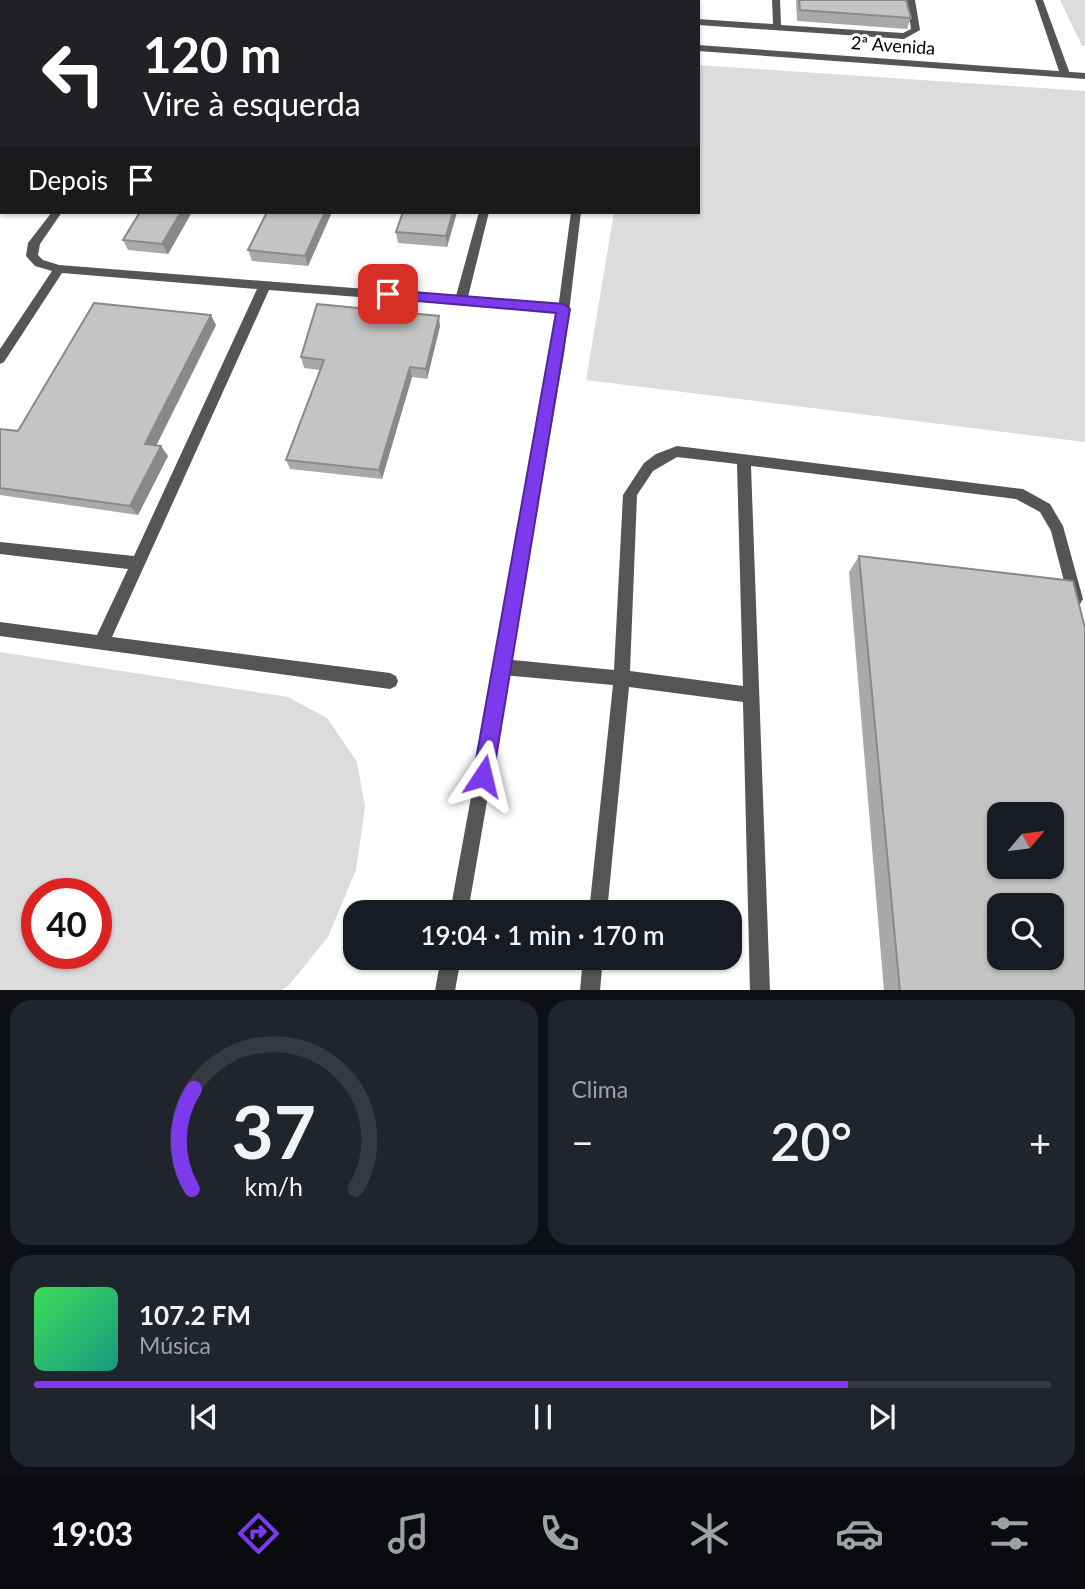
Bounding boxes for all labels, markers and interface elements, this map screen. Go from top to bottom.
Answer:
text: 120 m [143,25,281,83]
icon: left [28,28,119,119]
street label: 2ª Avenida [850,31,936,59]
text: Vire à esquerda [143,84,361,123]
icon: arrive [122,161,160,199]
text: Depois [28,164,108,196]
pin [358,264,418,324]
icon: arrive [369,275,407,313]
position arrow [446,739,520,813]
north arrow [987,802,1064,878]
map controls [987,802,1064,970]
speed limit sign: 40 [21,878,112,969]
button: search [987,893,1064,970]
text: 19:04 · 1 min · 170 m [420,919,665,951]
text: Clima [572,1075,628,1103]
text: 37 [232,1087,316,1175]
text: 20° [770,1110,852,1172]
text: − [572,1119,594,1165]
text: + [1029,1119,1051,1165]
text: km/h [244,1170,303,1200]
text: 107.2 FM [139,1299,251,1331]
text: Música [139,1331,211,1359]
icon: previous [185,1398,223,1436]
icon: pause [524,1398,562,1436]
icon: next [863,1398,901,1436]
icon: directions [234,1509,283,1558]
icon: music [384,1509,433,1558]
icon: phone [535,1509,584,1558]
icon: climate [685,1509,734,1558]
icon: car [835,1509,884,1558]
icon: filters [985,1509,1034,1558]
text: 19:03 [51,1514,133,1553]

